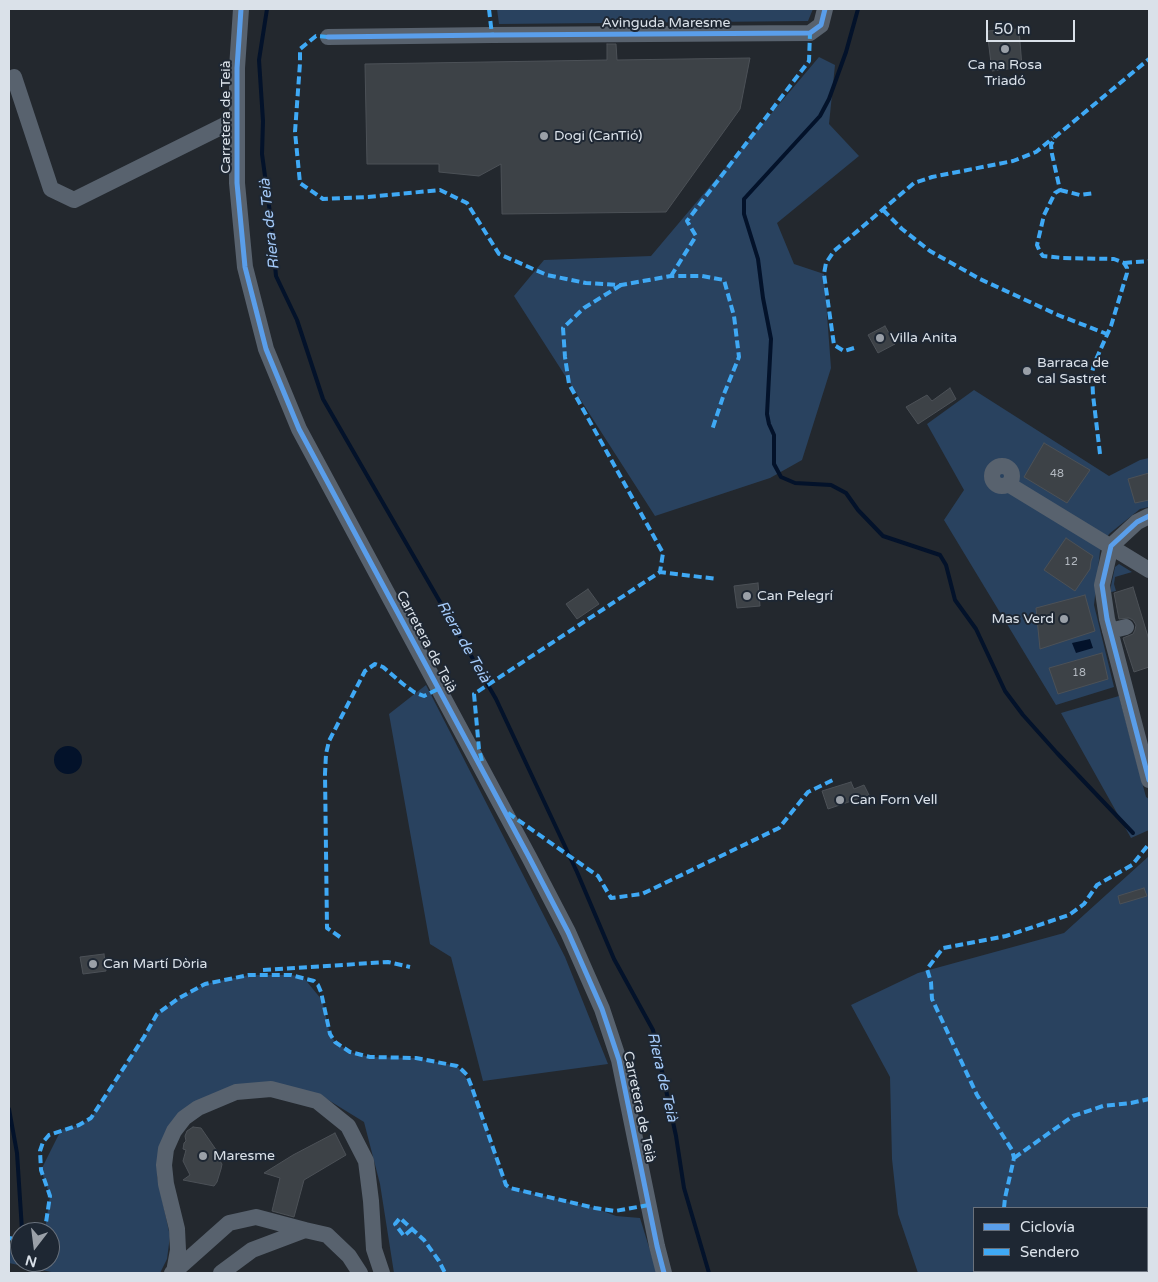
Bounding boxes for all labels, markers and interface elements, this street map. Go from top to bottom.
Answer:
scale bar [988,10,1077,42]
street label: Avinguda Maresme [601,15,731,31]
text: 50 m [994,20,1031,38]
marker: Ca na Rosa Triadó [999,43,1011,55]
place label: Ca na Rosa Triadó [968,57,1042,90]
street label: Carretera de Teià [218,60,234,174]
place label: Dogi (CanTió) [554,128,642,144]
marker: Dogi (CanTió) [538,130,550,142]
water label: Riera de Teià [256,177,284,271]
place label: Villa Anita [890,330,957,346]
marker: Villa Anita [874,332,886,344]
place label: Barraca de cal Sastret [1037,355,1109,388]
marker: Barraca de cal Sastret [1021,365,1033,377]
house number: 48 [1050,467,1064,481]
house number: 12 [1064,555,1078,569]
street label: Carretera de Teià [392,588,460,696]
place label: Can Pelegrí [757,588,833,604]
marker: Can Pelegrí [741,590,753,602]
water label: Riera de Teià [432,598,494,686]
place label: Mas Verd [991,611,1054,627]
marker: Mas Verd [1058,613,1070,625]
house number: 18 [1072,666,1086,680]
place label: Can Forn Vell [850,792,938,808]
marker: Can Forn Vell [834,794,846,806]
place label: Can Martí Dòria [103,956,207,972]
marker: Can Martí Dòria [87,958,99,970]
water label: Riera de Teià [643,1030,681,1124]
street label: Carretera de Teià [619,1050,659,1164]
place label: Maresme [213,1148,275,1164]
marker: Maresme [197,1150,209,1162]
legend [973,1207,1148,1272]
text: Ciclovía [1020,1218,1075,1236]
north arrow [10,1222,60,1272]
text: Sendero [1020,1243,1079,1261]
text: N [24,1251,39,1271]

